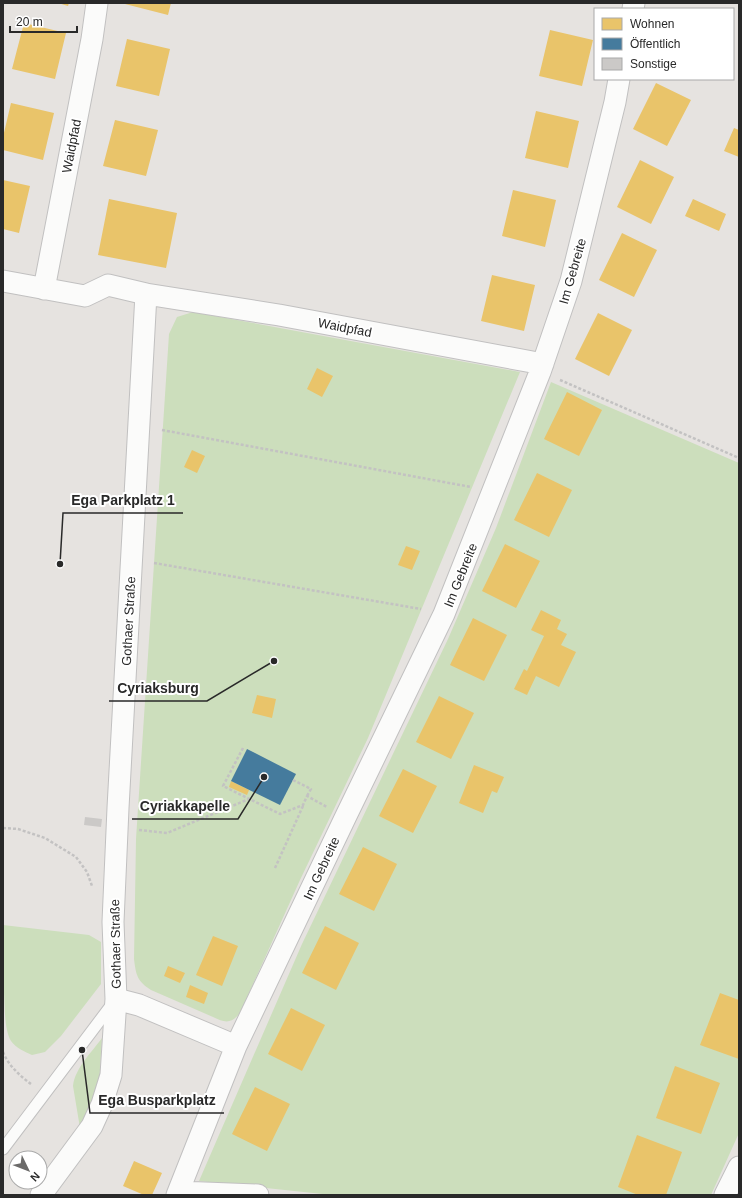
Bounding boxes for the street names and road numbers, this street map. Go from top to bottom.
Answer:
street label: Waidpfad [59,118,84,174]
street label: Im Gebreite [556,236,589,306]
street label: Waidpfad [317,315,373,340]
street label: Im Gebreite [441,541,480,609]
street label: Gothaer Straße [119,576,138,666]
street label: Im Gebreite [300,834,343,902]
street label: Gothaer Straße [107,899,124,989]

